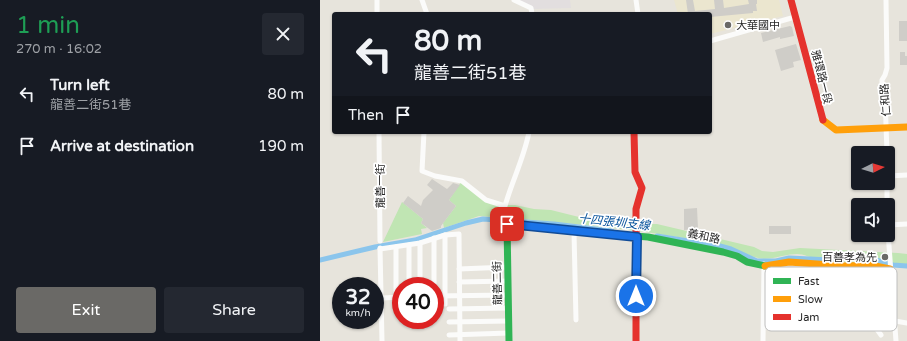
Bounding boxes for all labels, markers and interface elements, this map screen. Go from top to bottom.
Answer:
text: 1 min [16,11,80,40]
button: close [262,13,304,55]
place label: 大華國中 [736,19,780,32]
marker: 大華國中 [723,20,733,30]
text: 80 m [414,24,482,58]
icon: left [348,28,400,80]
text: 270 m · 16:02 [16,41,102,57]
street label: 雅環路一段 [809,49,834,105]
text: 龍善二街51巷 [414,62,527,84]
text: Turn left [50,76,110,94]
icon: left [16,83,38,105]
street label: 仁和路 [878,83,893,117]
text: 80 m [267,85,304,103]
text: 龍善二街51巷 [50,97,131,113]
icon: arrive [392,104,414,126]
text: Then [348,106,384,124]
icon: arrive [16,135,38,157]
text: Arrive at destination [50,137,194,155]
text: 190 m [258,137,304,155]
north arrow [851,146,895,190]
map controls [851,146,895,242]
street label: 龍善一街 [374,164,387,208]
button: sound [851,198,895,242]
pin [490,207,524,241]
water label: 十四張圳支線 [577,211,653,233]
icon: arrive [496,213,518,235]
street label: 義和路 [686,227,721,246]
place label: 百善孝為先 [822,251,877,264]
marker: 百善孝為先 [880,252,890,262]
street label: 龍善二街 [491,261,504,305]
legend [765,267,897,331]
position arrow [615,275,657,317]
text: Fast [798,275,819,288]
speed limit sign: 40 [392,277,444,329]
text: 32 [345,286,371,310]
button: Exit [16,287,156,333]
button: Share [164,287,304,333]
text: Slow [798,293,823,306]
text: km/h [345,307,371,319]
text: Jam [798,311,819,324]

